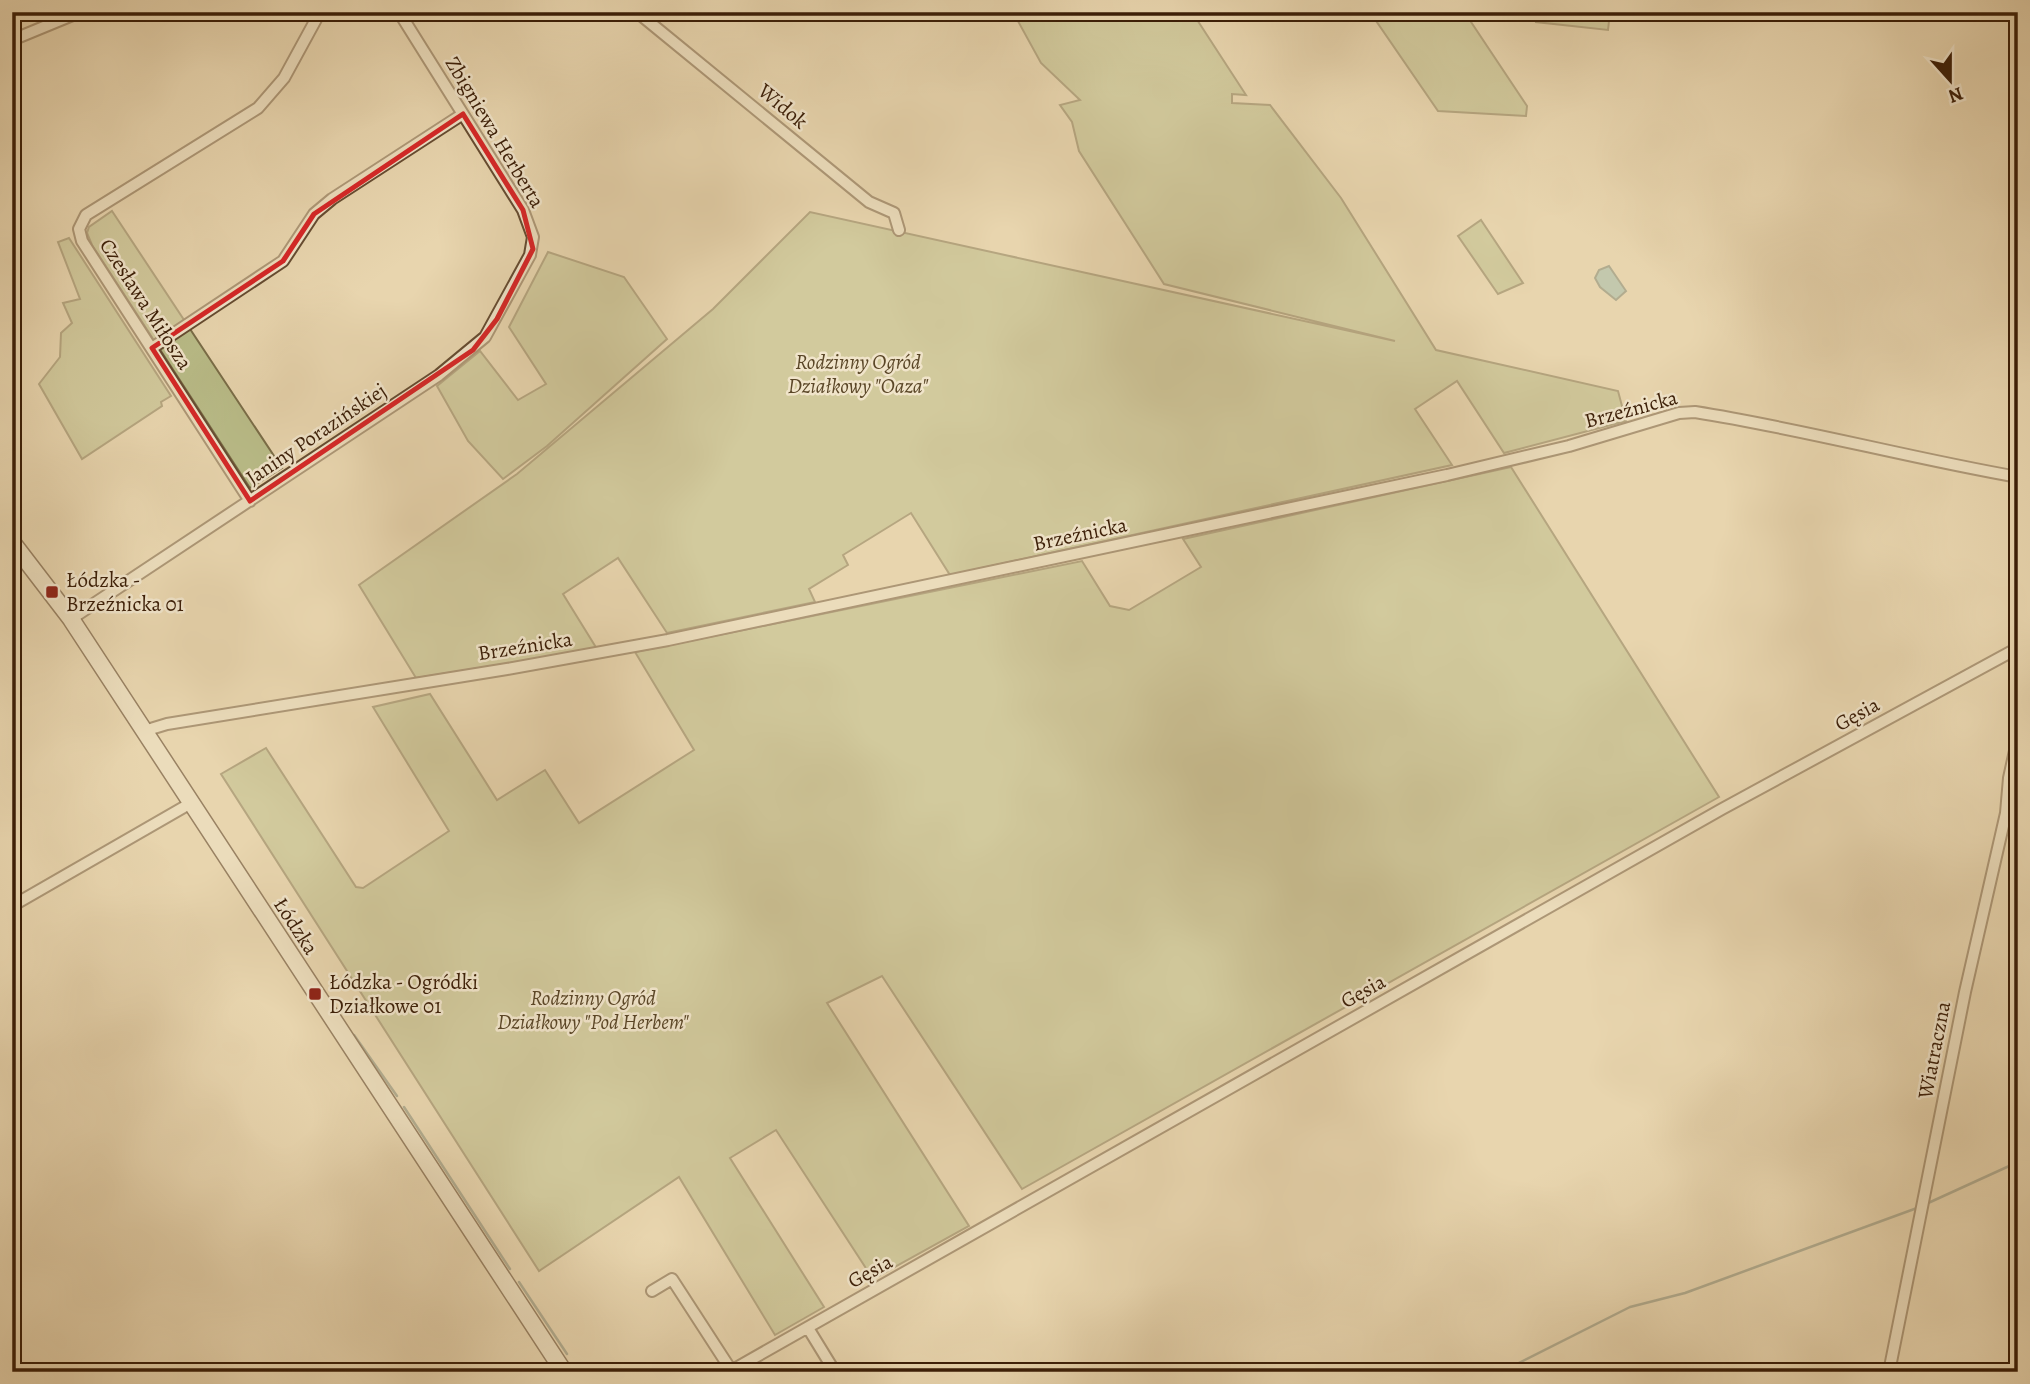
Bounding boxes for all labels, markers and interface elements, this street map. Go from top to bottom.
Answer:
north arrow [1914,46,1984,116]
street label: Zbigniewa Herberta [439,51,551,213]
street label: Widok [751,76,814,135]
text: N [1944,80,1967,110]
street label: Czesława Miłosza [93,233,199,375]
park label: Rodzinny Ogród Działkowy "Oaza" [788,348,929,400]
street label: Janiny Porazińskiej [240,377,392,491]
street label: Brzeźnicka [1581,383,1681,435]
street label: Brzeźnicka [1031,510,1130,558]
place label: Łódzka - Brzeźnicka 01 [66,566,184,618]
marker: Łódzka - Brzeźnicka 01 [44,584,60,600]
street label: Brzeźnicka [476,625,574,667]
street label: Gęsia [1830,690,1885,738]
street label: Łódzka [267,892,325,960]
street label: Gęsia [1336,967,1391,1015]
place label: Łódzka - Ogródki Działkowe 01 [329,968,478,1020]
park label: Rodzinny Ogród Działkowy "Pod Herbem" [497,984,690,1036]
marker: Łódzka - Ogródki Działkowe 01 [307,986,323,1002]
street label: Wiatraczna [1911,999,1957,1102]
street label: Gęsia [843,1247,898,1295]

